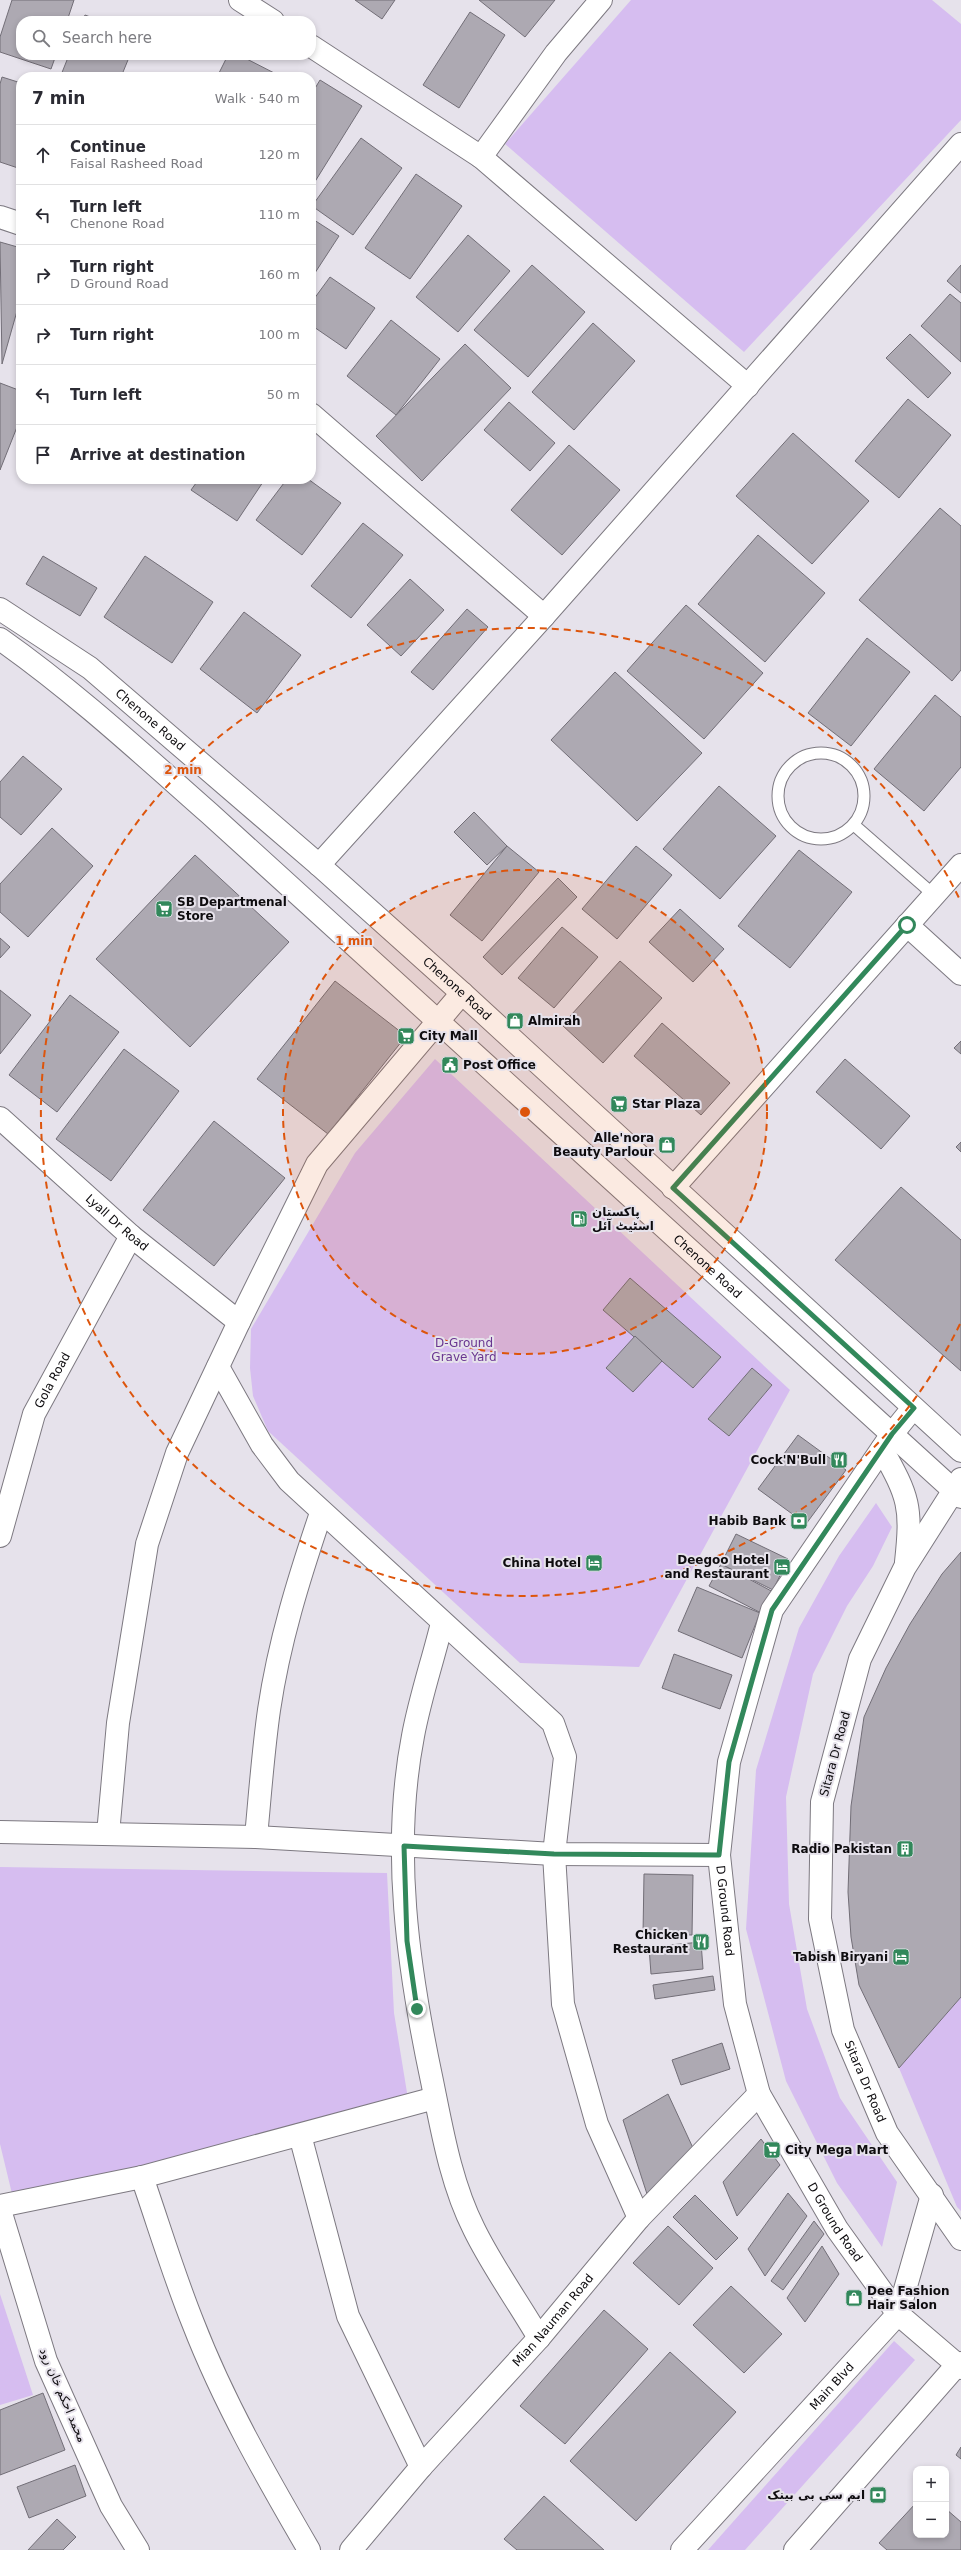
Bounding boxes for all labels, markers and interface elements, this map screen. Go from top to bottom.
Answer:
search box [16,16,316,60]
icon: search [30,27,52,49]
text: Search here [62,29,152,47]
text: 7 min [32,88,85,108]
text: Walk · 540 m [215,91,300,106]
text: Continue [70,138,146,156]
icon: ahead [32,144,54,166]
text: 120 m [258,147,300,162]
text: Faisal Rasheed Road [70,156,203,171]
text: Turn left [70,198,142,216]
icon: left [32,204,54,226]
text: 110 m [258,207,300,222]
text: Chenone Road [70,216,165,231]
text: Turn right [70,258,154,276]
icon: right [32,264,54,286]
text: 160 m [258,267,300,282]
text: D Ground Road [70,276,169,291]
icon: right [32,324,54,346]
text: Turn right [70,326,154,344]
text: 100 m [258,327,300,342]
icon: left [32,384,54,406]
text: Turn left [70,386,142,404]
text: 50 m [267,387,300,402]
icon: arrive [32,444,54,466]
text: Arrive at destination [70,446,245,464]
street label: Chenone Road [113,686,188,754]
text: 2 min [164,763,202,777]
place label: SB Departmenal Store [177,895,287,923]
supermarket icon: SB Departmenal Store [154,899,174,919]
route start [898,916,916,934]
text: 1 min [335,934,373,948]
street label: Chenone Road [420,954,494,1023]
shop icon: Almirah [505,1011,525,1031]
place label: Almirah [528,1014,581,1028]
supermarket icon: City Mall [396,1026,416,1046]
place label: City Mall [419,1029,478,1043]
public building icon: Post Office [440,1055,460,1075]
place label: Post Office [463,1058,536,1072]
supermarket icon: Star Plaza [609,1094,629,1114]
place label: Star Plaza [632,1097,701,1111]
centre of rings [518,1105,532,1119]
place label: Alle'nora Beauty Parlour [553,1131,654,1159]
shop icon: Alle'nora Beauty Parlour [657,1135,677,1155]
street label: Lyall Dr Road [83,1192,151,1254]
place label: پاکستان اسٹیٹ آئل [592,1205,654,1233]
fuel station icon: پاکستان اسٹیٹ آئل [569,1209,589,1229]
street label: Chenone Road [671,1232,745,1301]
park label: D-Ground Grave Yard [431,1336,497,1364]
street label: Gola Road [32,1350,73,1411]
restaurant icon: Cock'N'Bull [829,1450,849,1470]
place label: Cock'N'Bull [751,1453,826,1467]
bank icon: Habib Bank [789,1511,809,1531]
place label: Habib Bank [709,1514,787,1528]
hotel icon: China Hotel [584,1553,604,1573]
place label: Deegoo Hotel and Restaurant [664,1553,769,1581]
place label: China Hotel [502,1556,581,1570]
hotel icon: Deegoo Hotel and Restaurant [772,1557,792,1577]
street label: Sitara Dr Road [817,1710,853,1798]
building icon: Radio Pakistan [895,1839,915,1859]
place label: Radio Pakistan [791,1842,892,1856]
street label: D Ground Road [713,1865,737,1957]
place label: Chicken Restaurant [613,1928,688,1956]
restaurant icon: Chicken Restaurant [691,1932,711,1952]
hotel icon: Tabish Biryani [891,1947,911,1967]
place label: Tabish Biryani [793,1950,888,1964]
route end [408,2000,426,2018]
street label: Sitara Dr Road [841,2039,889,2124]
supermarket icon: City Mega Mart [762,2140,782,2160]
place label: City Mega Mart [785,2143,889,2157]
street label: D Ground Road [805,2180,865,2265]
street label: Mian Nauman Road [510,2271,596,2369]
place label: Dee Fashion Hair Salon [867,2284,950,2312]
shop icon: Dee Fashion Hair Salon [844,2288,864,2308]
street label: محمد احكم خان رود [36,2346,89,2445]
street label: Main Blvd [807,2360,857,2413]
map controls [913,2466,949,2538]
button: + [913,2466,949,2502]
bank icon: ایم سی بی بینک [868,2485,888,2505]
place label: ایم سی بی بینک [767,2488,865,2502]
button: − [913,2502,949,2538]

